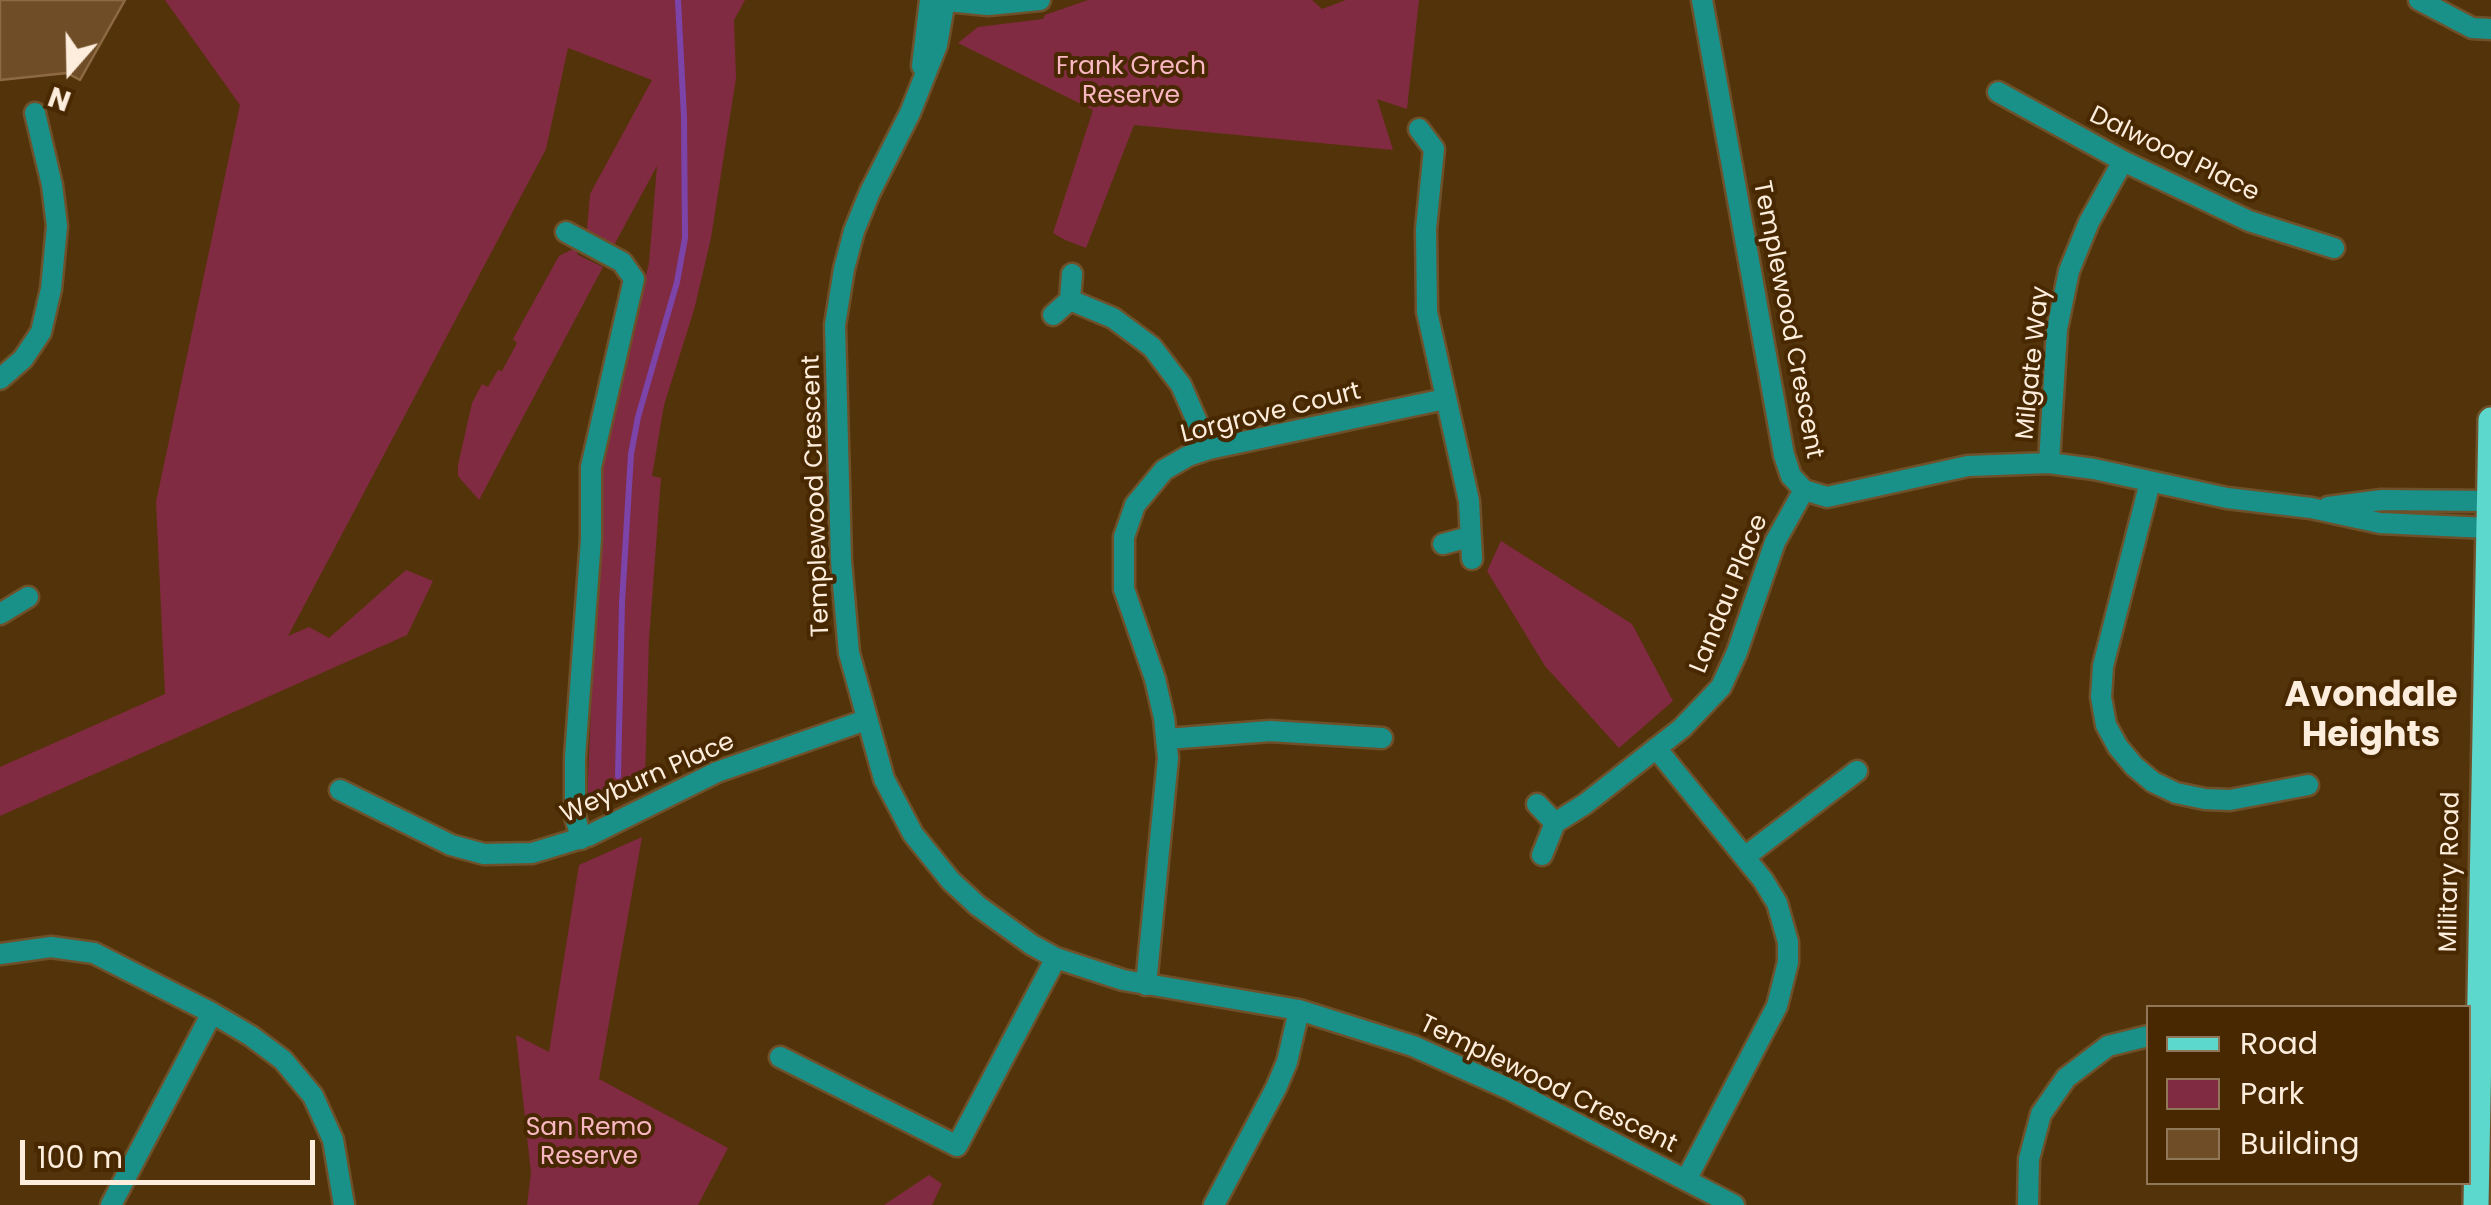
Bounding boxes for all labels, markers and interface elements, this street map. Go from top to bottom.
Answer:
north arrow [20,20,120,120]
park label: Frank Grech Reserve [1056,53,1206,112]
text: N [43,77,76,121]
street label: Dalwood Place [2084,101,2264,209]
street label: Templewood Crescent [1745,179,1829,461]
street label: Milgate Way [2011,285,2057,441]
street label: Templewood Crescent [797,354,837,638]
street label: Lorgrove Court [1178,377,1364,451]
street label: Landau Place [1685,510,1775,678]
district label: Avondale Heights [2284,676,2458,758]
street label: Weyburn Place [556,727,740,831]
street label: Military Road [2435,791,2467,953]
legend [2146,1005,2471,1185]
street label: Templewood Crescent [1415,1010,1681,1160]
text: Road [2240,1022,2318,1065]
text: Park [2240,1072,2304,1115]
park label: San Remo Reserve [526,1114,652,1173]
scale bar [25,1120,320,1182]
text: Building [2240,1122,2360,1165]
text: 100 m [37,1136,123,1179]

